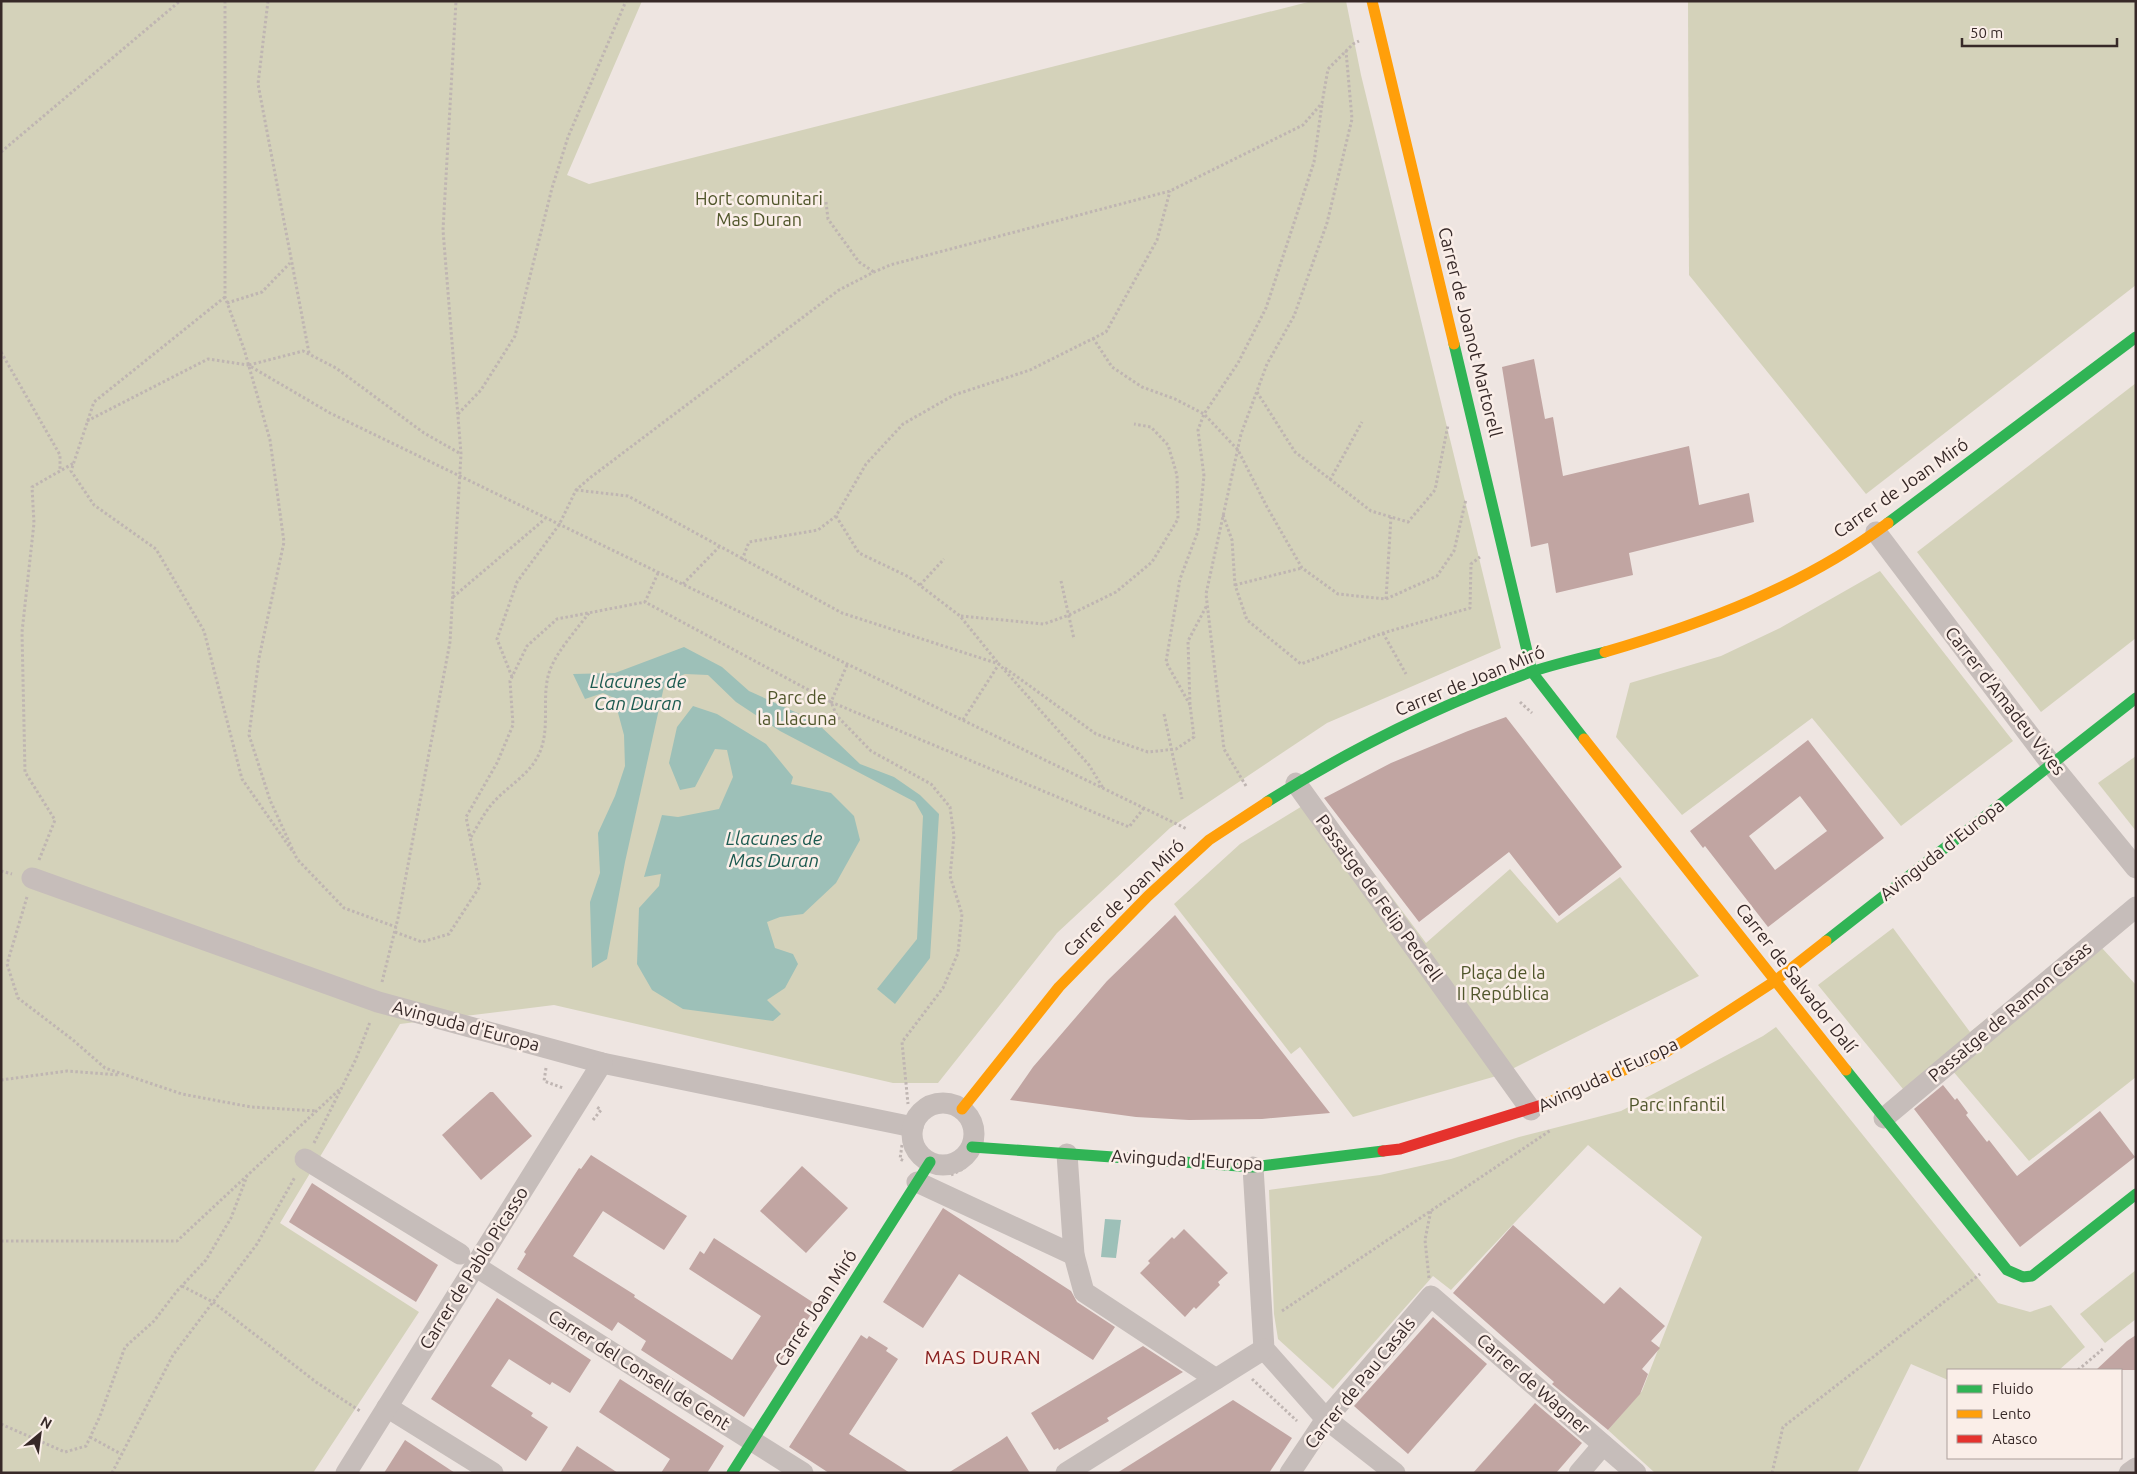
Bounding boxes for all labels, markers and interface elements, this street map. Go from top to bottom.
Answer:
scale bar [1962,15,2117,47]
text: 50 m [1970,24,2003,41]
park label: Hort comunitari Mas Duran [695,188,823,229]
street label: Carrer de Joanot Martorell [1435,225,1507,439]
street label: Carrer de Joan Miró [1829,433,1972,541]
street label: Carrer d'Amadeu Vives [1942,622,2070,779]
street label: Carrer de Joan Miró [1392,641,1547,719]
water label: Llacunes de Can Duran [590,670,687,714]
park label: Parc de la Llacuna [757,687,837,728]
street label: Avinguda d'Europa [1875,795,2007,904]
street label: Passatge de Felip Pedrell [1313,810,1447,985]
water label: Llacunes de Mas Duran [726,827,823,871]
street label: Carrer de Joan Miró [1059,835,1188,960]
street label: Carrer de Salvador Dalí [1732,899,1862,1056]
street label: Passatge de Ramon Casas [1924,937,2095,1085]
park label: Plaça de la II República [1457,962,1549,1003]
street label: Avinguda d'Europa [390,996,542,1054]
street label: Avinguda d'Europa [1535,1033,1681,1115]
park label: Parc infantil [1629,1094,1725,1114]
street label: Avinguda d'Europa [1111,1145,1263,1173]
street label: Carrer de Pablo Picasso [415,1182,531,1352]
street label: Carrer Joan Miró [770,1245,860,1370]
street label: Carrer del Consell de Cent [545,1305,734,1433]
street label: Carrer de Pau Casals [1300,1312,1419,1452]
street label: Carrer de Wagner [1473,1329,1594,1438]
district label: MAS DURAN [924,1346,1042,1368]
legend [1947,1369,2122,1459]
text: Fluido [1992,1380,2034,1397]
text: Lento [1992,1405,2031,1422]
north arrow [15,1409,65,1459]
text: N [38,1413,55,1432]
text: Atasco [1992,1430,2038,1447]

